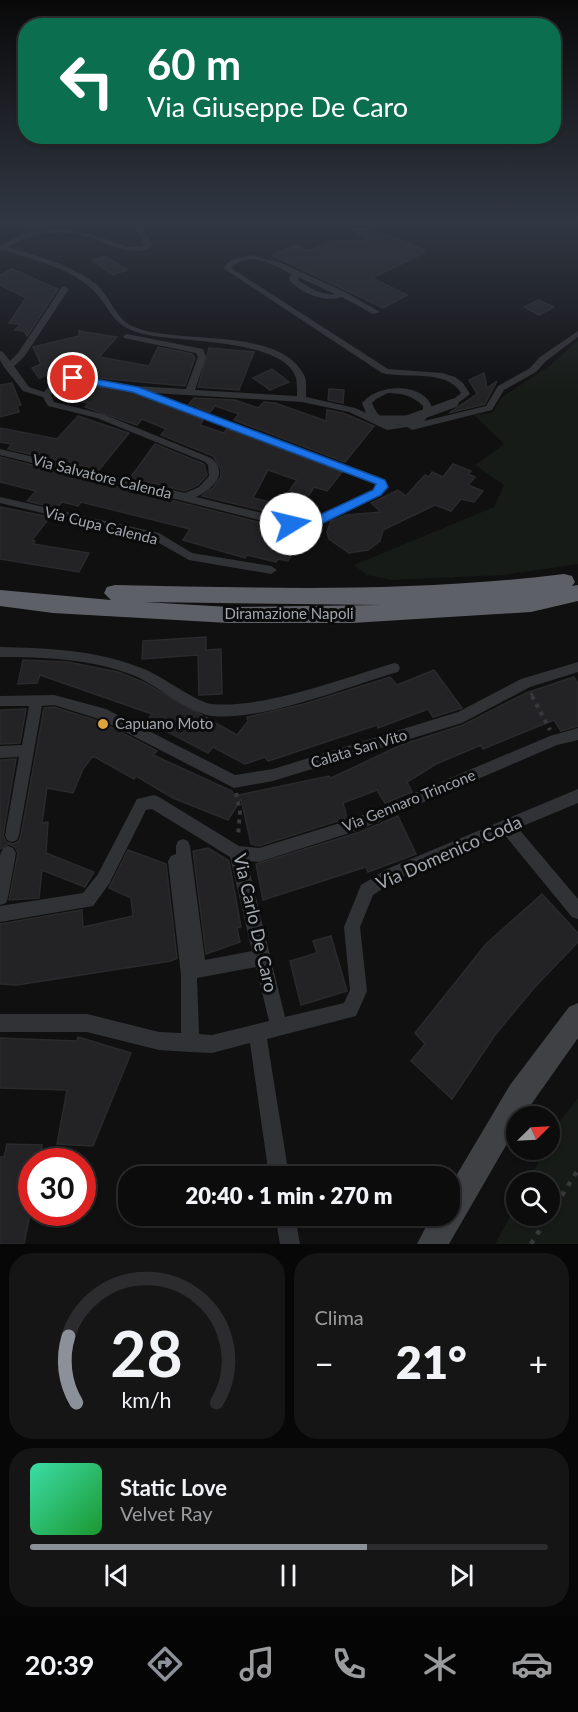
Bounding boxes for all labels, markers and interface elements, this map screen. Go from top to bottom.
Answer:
text: 60 m [147,39,241,89]
icon: left [48,42,126,120]
text: Via Giuseppe De Caro [147,90,408,123]
pin [47,352,98,403]
icon: arrive [56,361,89,394]
street label: Via Salvatore Calenda [31,450,174,502]
position arrow [259,492,323,556]
street label: Via Cupa Calenda [43,502,160,548]
street label: Diramazione Napoli [224,604,354,622]
place label: Capuano Moto [115,714,213,732]
marker: Capuano Moto [96,717,110,731]
street label: Calata San Vito [308,725,409,771]
street label: Via Gennaro Trincone [340,765,478,835]
street label: Via Domenico Coda [372,810,525,894]
street label: Via Carlo De Caro [229,851,283,994]
north arrow [506,1106,560,1160]
map controls [506,1106,560,1226]
speed limit sign: 30 [18,1148,96,1226]
button: search [506,1172,560,1226]
text: 20:40 · 1 min · 270 m [186,1182,392,1209]
text: Clima [315,1305,364,1329]
text: 28 [111,1315,183,1390]
text: 21° [396,1335,467,1389]
text: − [315,1343,334,1383]
text: + [529,1343,548,1383]
text: km/h [122,1387,172,1413]
text: Static Love [120,1474,227,1501]
text: Velvet Ray [120,1501,213,1525]
icon: previous [100,1559,133,1592]
icon: pause [272,1559,305,1592]
icon: next [445,1559,478,1592]
icon: directions [144,1643,186,1685]
icon: music [236,1643,278,1685]
icon: phone [328,1643,370,1685]
icon: climate [419,1643,461,1685]
icon: car [511,1643,553,1685]
text: 20:39 [25,1648,94,1681]

